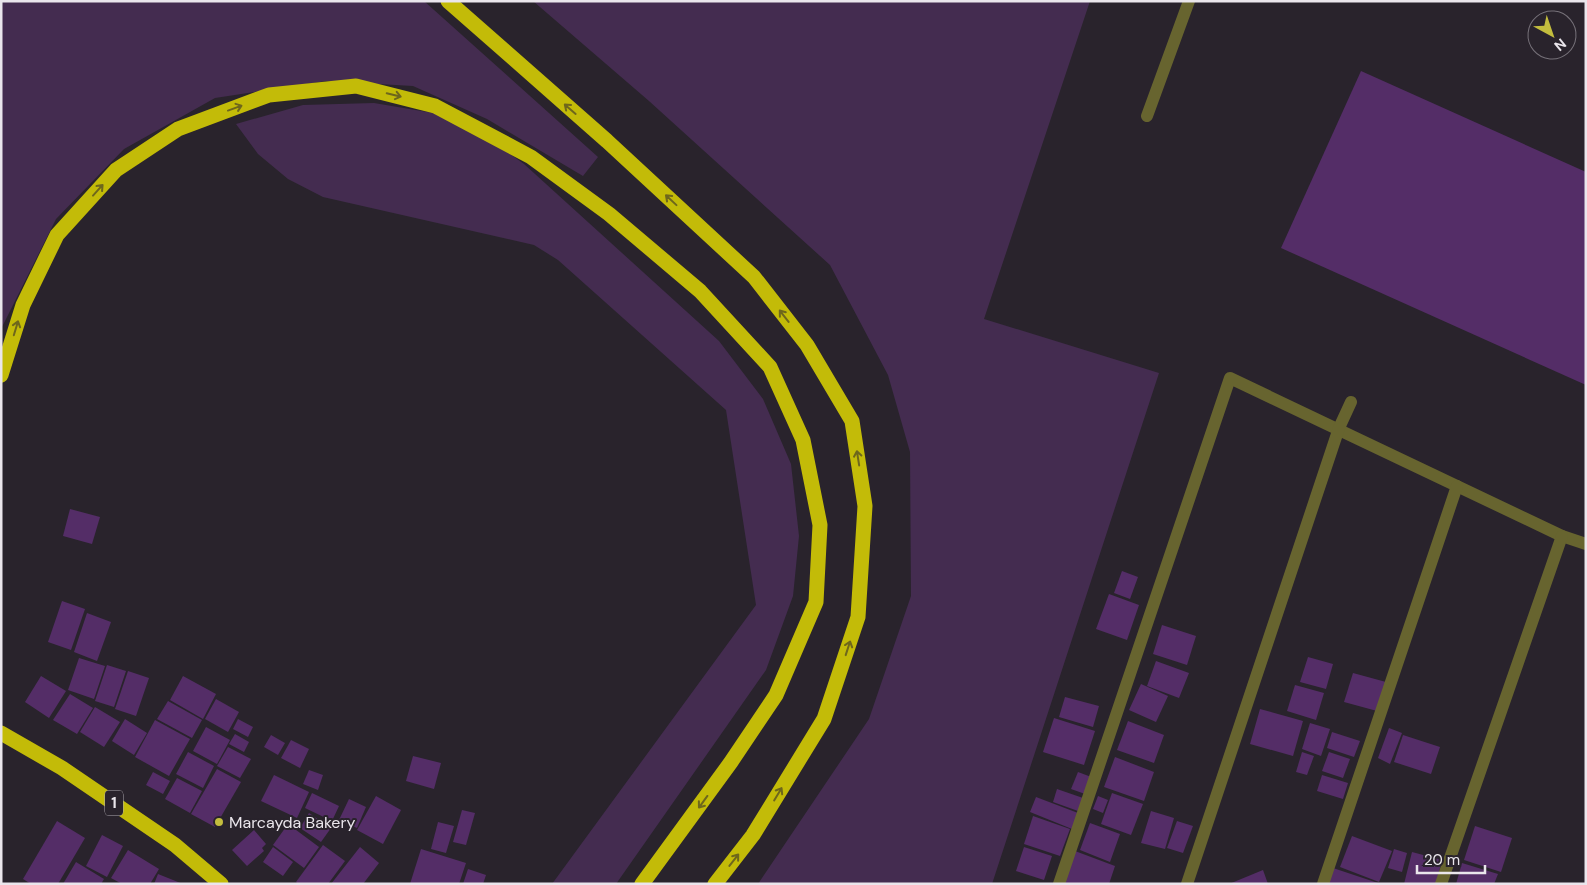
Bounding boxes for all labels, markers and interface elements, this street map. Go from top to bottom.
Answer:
north arrow [1527,10,1577,60]
text: N [1551,35,1570,55]
one-way arrow [385,91,401,101]
one-way arrow [227,103,242,112]
one-way arrow [564,103,577,115]
one-way arrow [92,184,103,197]
one-way arrow [664,194,677,206]
one-way arrow [779,310,790,323]
one-way arrow [11,321,21,337]
one-way arrow [853,450,863,466]
one-way arrow [843,640,853,656]
one-way arrow [774,787,784,801]
road number: 1 [105,790,123,816]
one-way arrow [698,795,708,809]
place label: Marcayda Bakery [229,812,355,833]
marker: Marcayda Bakery [213,816,225,828]
scale bar [1417,842,1484,874]
text: 20 m [1424,850,1460,870]
one-way arrow [728,853,739,866]

